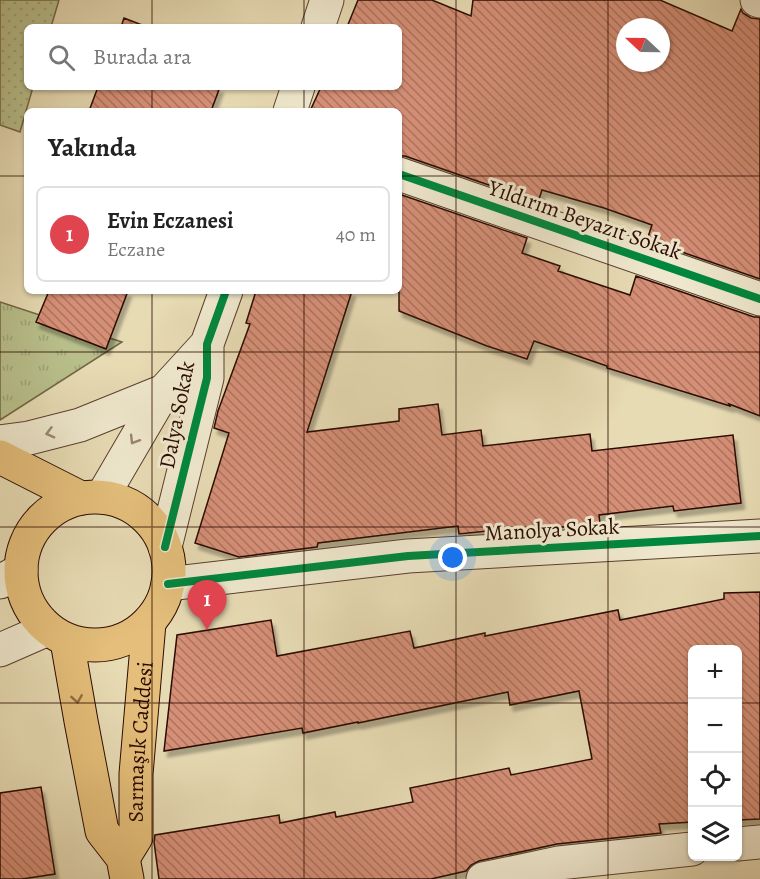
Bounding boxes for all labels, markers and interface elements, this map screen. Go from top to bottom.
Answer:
north arrow [616,18,670,72]
search box [24,24,402,90]
icon: search [45,41,78,74]
text: Burada ara [93,42,192,72]
text: Yakında [48,130,137,165]
street label: Yıldırım Beyazıt Sokak [483,172,686,267]
text: Evin Eczanesi [107,206,233,236]
text: 1 [66,221,73,248]
text: 40 m [336,221,376,248]
text: Eczane [107,236,165,263]
street label: Dalya Sokak [152,359,202,471]
one-way arrow [45,426,56,438]
one-way arrow [130,434,142,444]
street label: Manolya Sokak [484,511,620,549]
your location [438,543,467,572]
pin: 1 [188,580,226,630]
map controls [688,645,742,861]
button: + [688,645,742,699]
street label: Sarmaşık Caddesi [121,660,161,822]
one-way arrow [70,694,82,703]
button: − [688,699,742,753]
button: locate [688,753,742,807]
button: layers [688,807,742,861]

